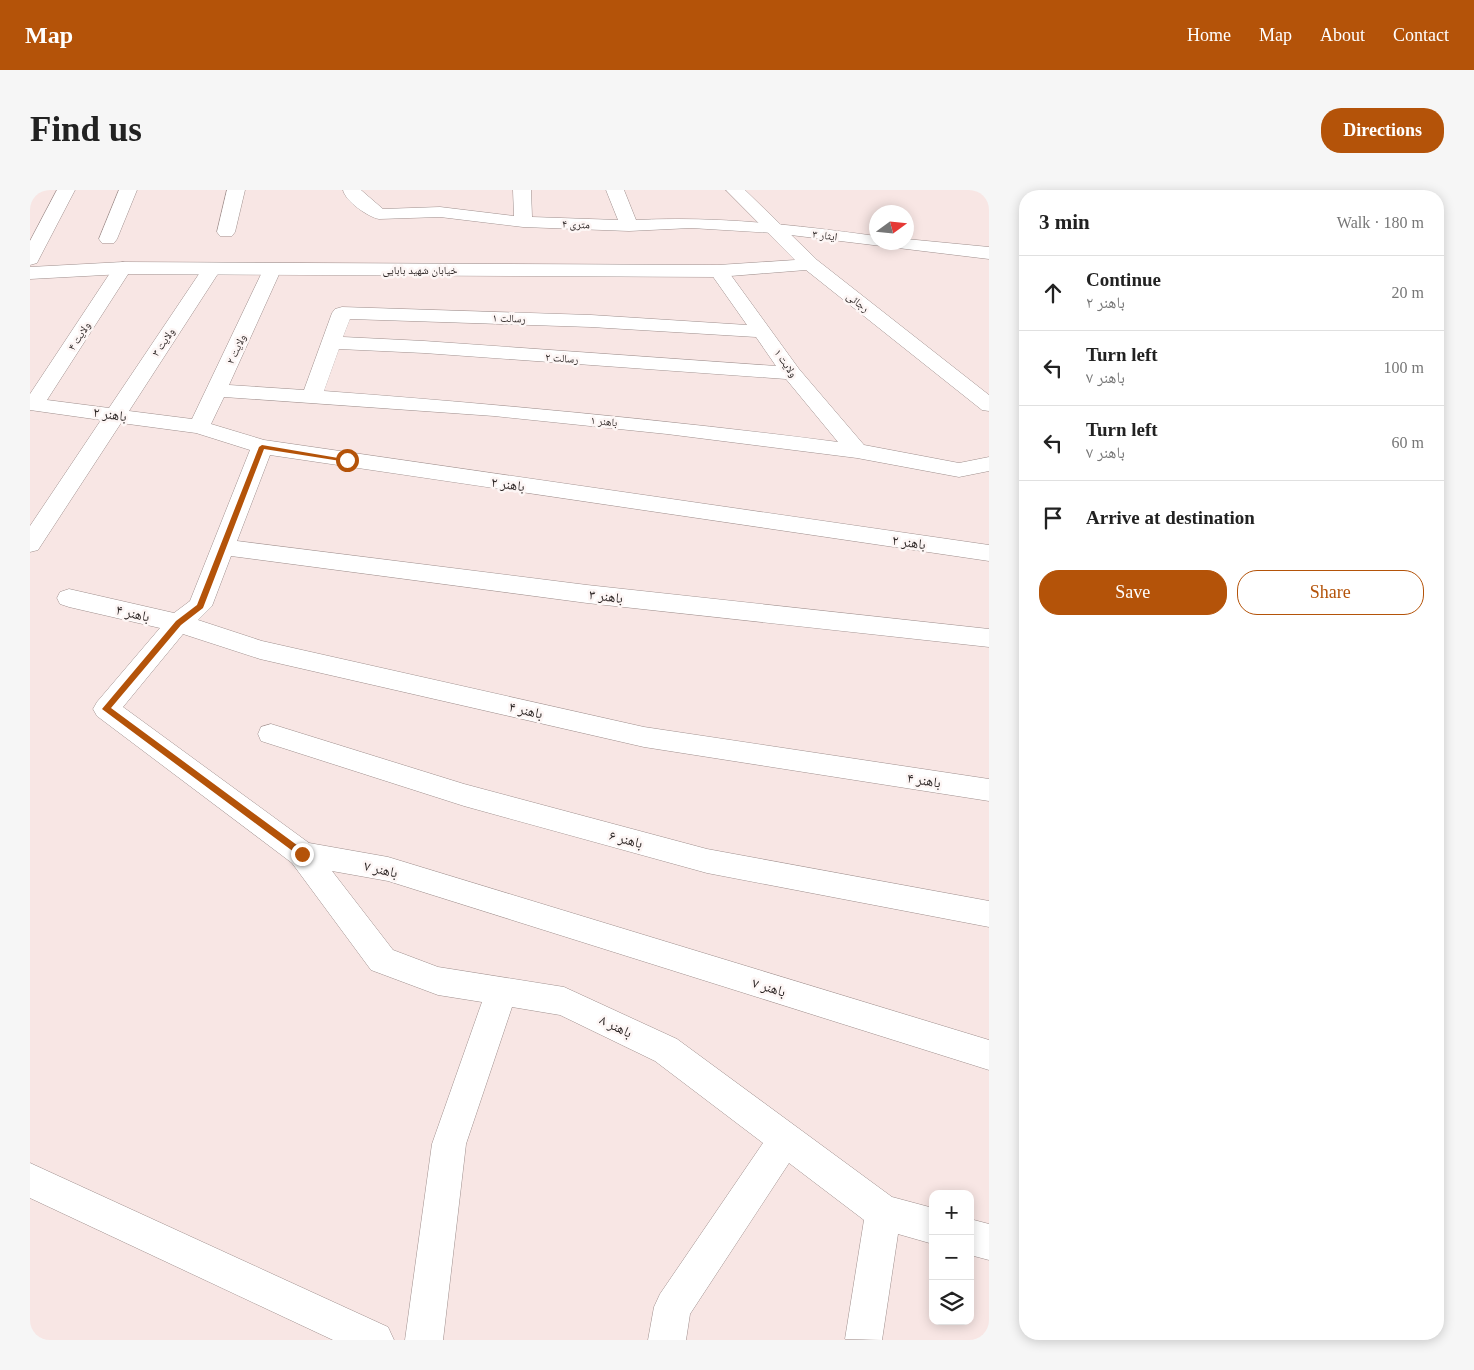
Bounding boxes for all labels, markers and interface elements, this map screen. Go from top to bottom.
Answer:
text: Map [25,22,73,48]
text: Home [1187,25,1231,45]
text: Map [1259,25,1292,45]
text: About [1320,25,1365,45]
text: Contact [1393,25,1449,45]
button: Directions [1321,108,1444,153]
text: Find us [30,110,142,149]
north arrow [869,205,914,250]
text: 3 min [1039,210,1090,234]
text: Walk · 180 m [1337,214,1424,231]
street label: ۴ متری [562,218,590,231]
street label: ایثار ۳ [812,228,838,243]
street label: خیابان شهید بابایی [382,264,458,277]
text: Continue [1086,269,1161,290]
icon: ahead [1039,279,1067,307]
text: 20 m [1392,284,1424,301]
street label: رجائی [844,290,871,315]
text: باهنر ۲ [1086,294,1125,311]
street label: رسالت ۱ [492,311,526,325]
street label: ولایت ۴ [65,320,93,353]
street label: ولایت ۳ [149,326,177,358]
street label: ولایت ۲ [224,332,248,366]
text: Turn left [1086,344,1158,365]
street label: ولایت ۱ [772,347,800,379]
street label: رسالت ۲ [545,351,579,365]
icon: left [1039,354,1067,382]
text: 100 m [1384,359,1424,376]
text: باهنر ۷ [1086,369,1125,386]
street label: باهنر ۲ [92,405,128,425]
street label: باهنر ۱ [590,414,618,428]
text: Turn left [1086,419,1158,440]
icon: left [1039,429,1067,457]
text: 60 m [1392,434,1424,451]
text: باهنر ۷ [1086,444,1125,461]
route start [336,449,359,472]
street label: باهنر ۲ [490,475,526,495]
icon: arrive [1039,504,1067,532]
text: Arrive at destination [1086,507,1255,528]
street label: باهنر ۲ [891,533,927,553]
button: Save [1039,570,1227,615]
button: Share [1237,570,1424,615]
street label: باهنر ۳ [588,587,624,607]
street label: باهنر ۴ [114,602,151,626]
street label: باهنر ۴ [507,699,544,723]
street label: باهنر ۴ [906,770,942,792]
street label: باهنر ۶ [607,828,644,852]
route end [291,843,314,866]
street label: باهنر ۷ [362,858,399,882]
street label: باهنر ۷ [750,975,787,1001]
street label: باهنر ۸ [597,1012,635,1042]
map controls [929,1190,974,1325]
button: + [929,1190,974,1235]
button: − [929,1235,974,1280]
button: layers [929,1280,974,1325]

